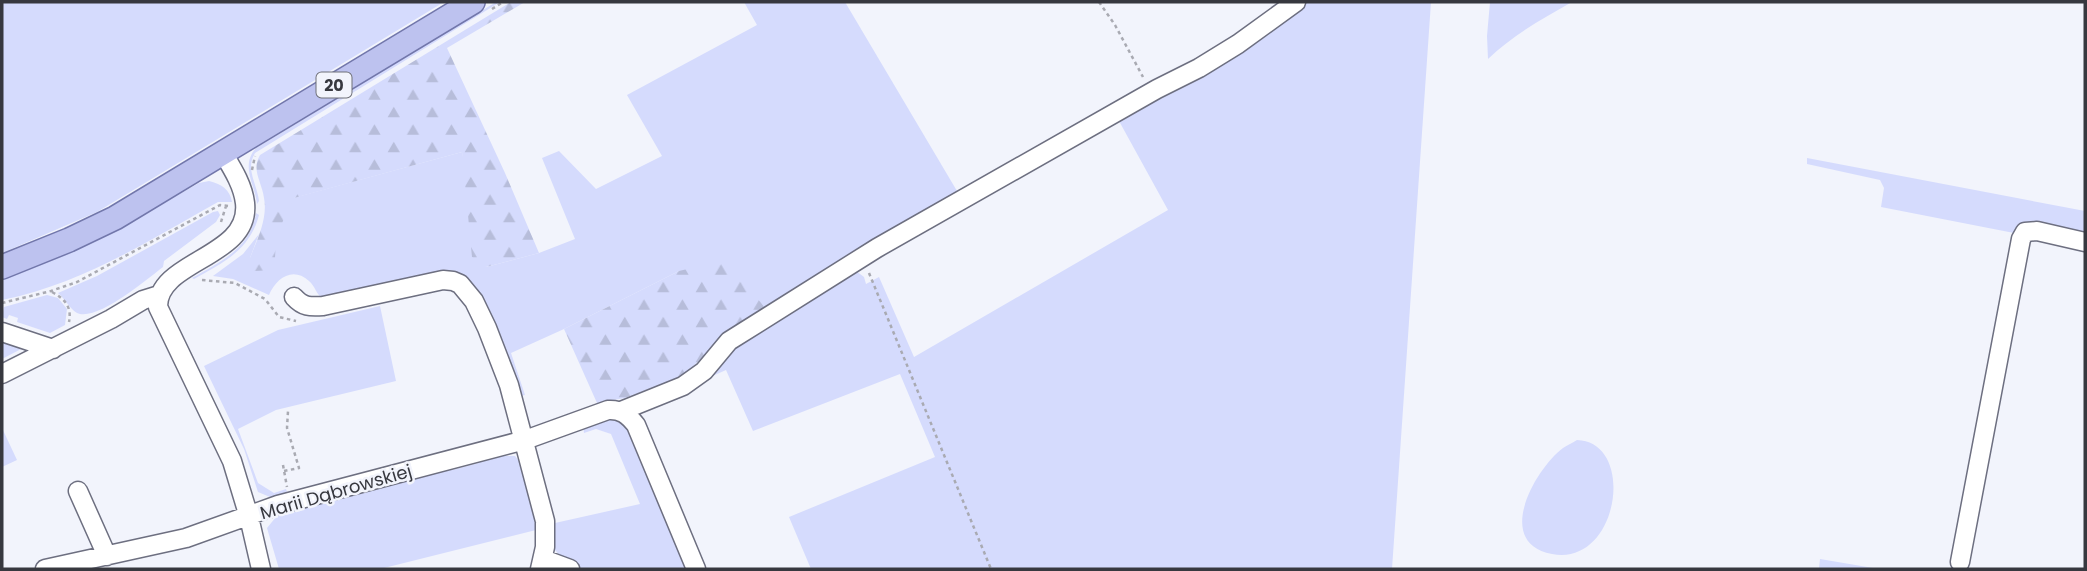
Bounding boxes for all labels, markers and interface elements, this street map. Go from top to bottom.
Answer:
road number: 20 [316,72,352,97]
street label: Marii Dąbrowskiej [257,458,415,525]

